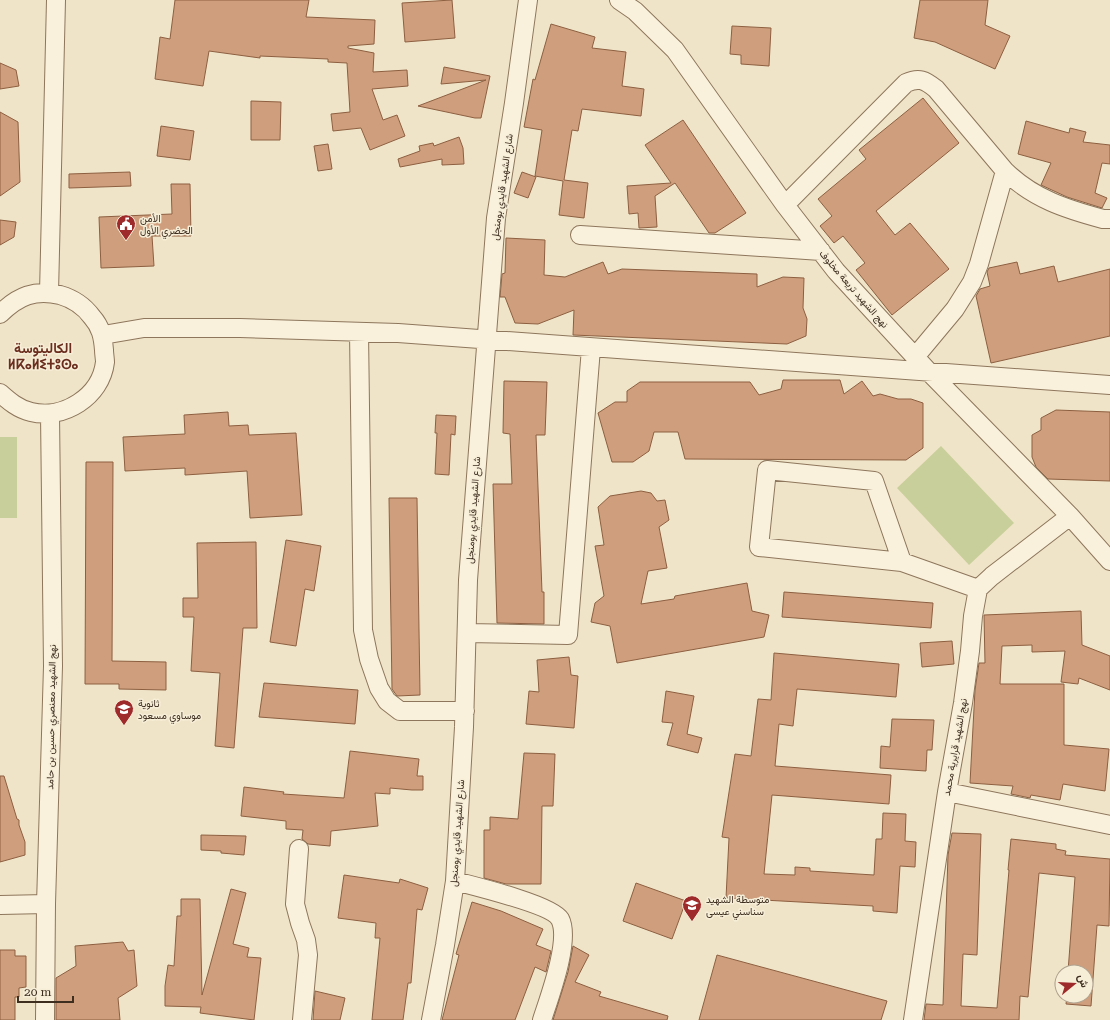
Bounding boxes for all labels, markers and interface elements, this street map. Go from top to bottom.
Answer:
street label: شارع الشهيد قايدي بومنجل [489,133,518,241]
public building icon: الأمن الحضري الأول [115,213,137,241]
place label: الأمن الحضري الأول [140,213,193,239]
street label: نهج الشهيد تريعة مخلوف [817,248,891,331]
district label: الكاليتوسة ⵍⴽⴰⵍⵉⵜⵓⵙⴰ [8,340,79,372]
street label: شارع الشهيد قايدي بومنجل [464,456,485,564]
street label: نهج الشهيد معنصري حسين بن حامد [44,644,61,790]
street label: نهج الشهيد قرايرية محمد [941,697,970,797]
school or university icon: ثانوية موساوي مسعود [113,698,135,726]
place label: ثانوية موساوي مسعود [138,698,201,724]
street label: شارع الشهيد قايدي بومنجل [448,779,469,887]
school or university icon: متوسطة الشهيد سناسني عيسى [681,894,703,922]
place label: متوسطة الشهيد سناسني عيسى [706,894,769,920]
north arrow [1054,964,1094,1004]
text: ش [1075,973,1091,989]
scale bar [18,978,73,1004]
text: 20 m [24,985,51,999]

